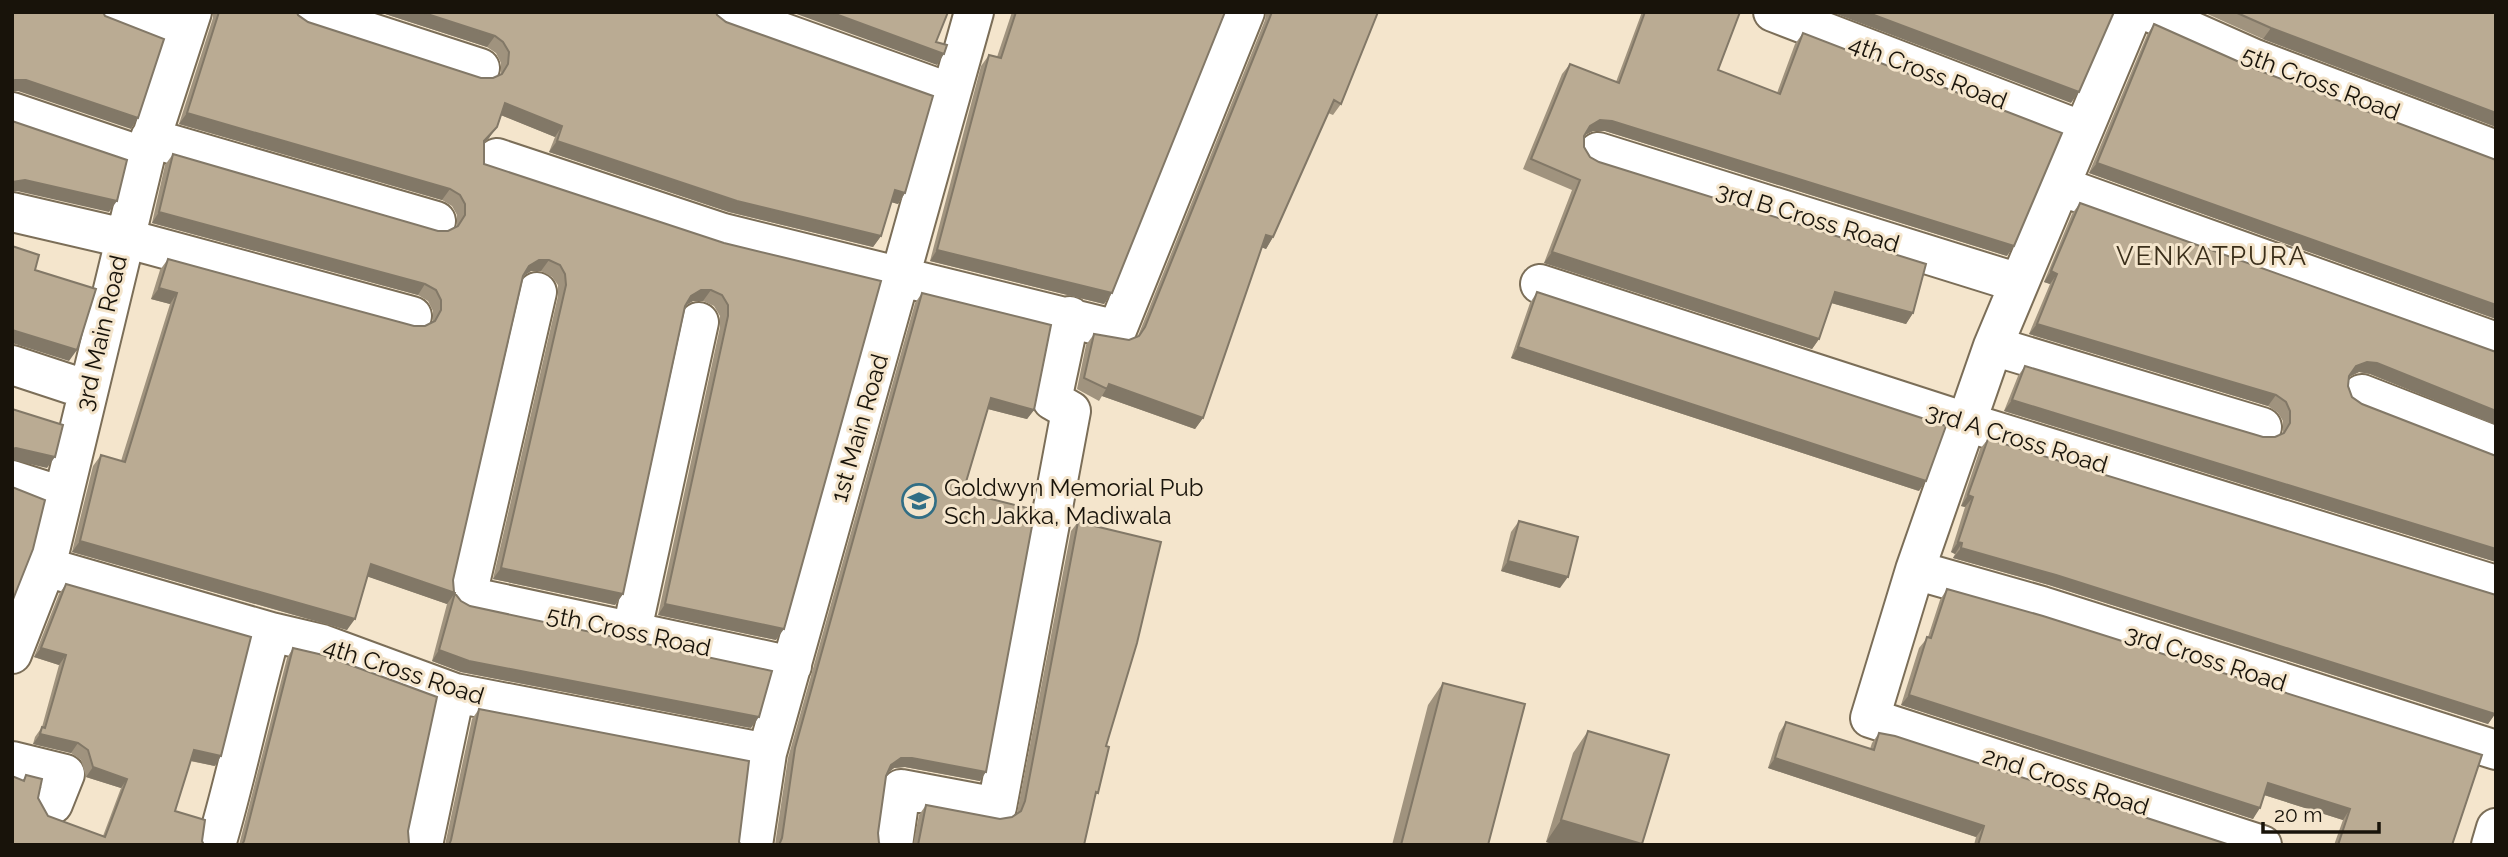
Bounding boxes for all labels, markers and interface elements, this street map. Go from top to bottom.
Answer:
street label: 4th Cross Road [1845,29,2011,115]
street label: 5th Cross Road [2238,40,2404,126]
street label: 3rd B Cross Road [1713,175,1903,259]
district label: VENKATPURA [2116,241,2308,271]
street label: 3rd Main Road [69,252,133,414]
street label: 1st Main Road [824,350,894,506]
street label: 3rd A Cross Road [1923,397,2111,479]
place label: Goldwyn Memorial Pub Sch Jakka, Madiwala [944,473,1203,530]
school or university icon: Goldwyn Memorial Pub Sch Jakka, Madiwala [900,482,938,520]
street label: 5th Cross Road [544,599,714,663]
street label: 3rd Cross Road [2122,618,2290,698]
street label: 4th Cross Road [320,631,488,711]
street label: 2nd Cross Road [1979,740,2153,822]
scale bar [2263,790,2378,834]
text: 20 m [2274,802,2322,827]

